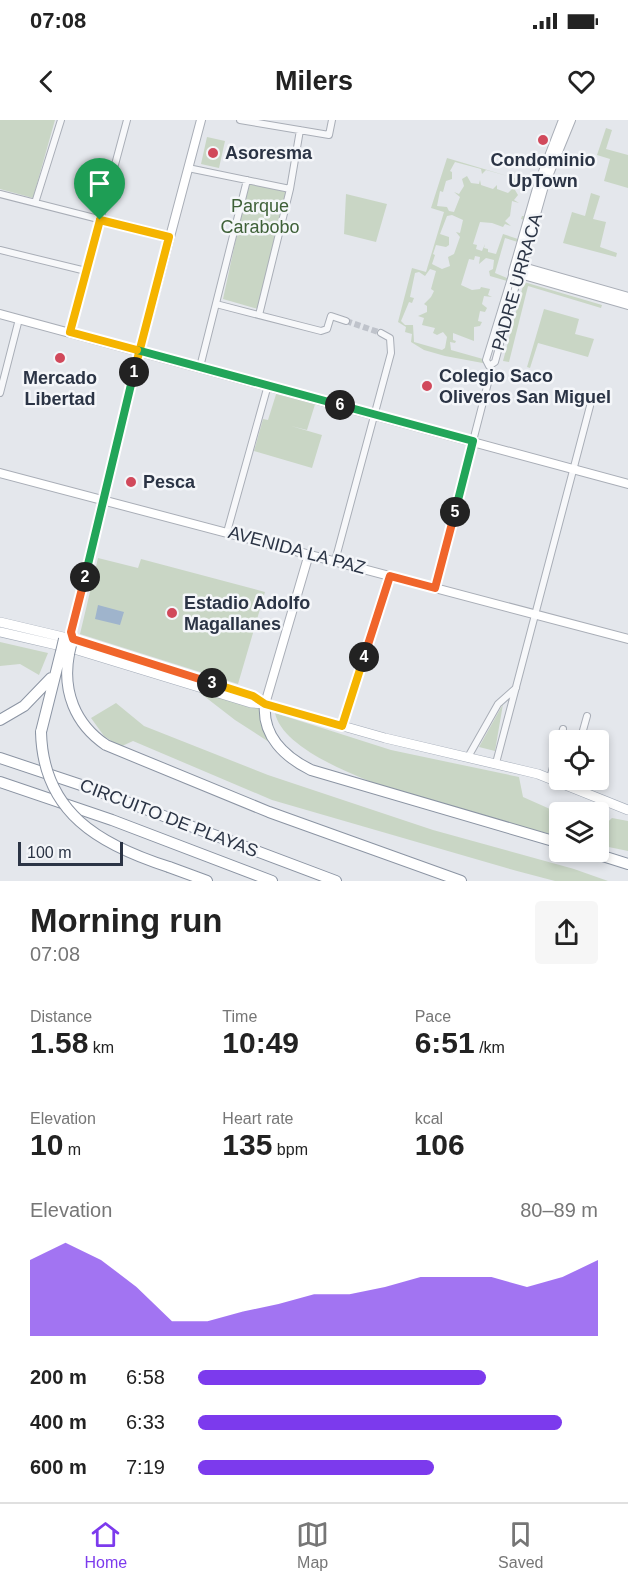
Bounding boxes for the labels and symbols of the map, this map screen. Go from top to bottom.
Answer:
marker: Condominio UpTown [536,133,550,147]
place label: Asoresma [225,143,313,163]
marker: Asoresma [206,146,220,160]
place label: Condominio UpTown [491,150,595,191]
pin [74,158,125,220]
park label: Parque Carabobo [220,196,300,237]
street label: PADRE URRACA [488,211,546,353]
marker: Mercado Libertad [53,351,67,365]
pin: 1 [119,357,149,387]
place label: Colegio Saco Oliveros San Miguel [439,366,611,407]
place label: Mercado Libertad [23,368,97,409]
marker: Colegio Saco Oliveros San Miguel [420,379,434,393]
pin: 6 [325,390,355,420]
place label: Pesca [143,472,196,492]
marker: Pesca [124,475,138,489]
pin: 5 [440,497,470,527]
street label: AVENIDA LA PAZ [226,522,368,578]
pin: 2 [70,562,100,592]
place label: Estadio Adolfo Magallanes [184,593,310,634]
marker: Estadio Adolfo Magallanes [165,606,179,620]
pin: 4 [349,642,379,672]
pin: 3 [197,668,227,698]
street label: CIRCUITO DE PLAYAS [77,775,261,861]
scale bar [18,839,123,866]

